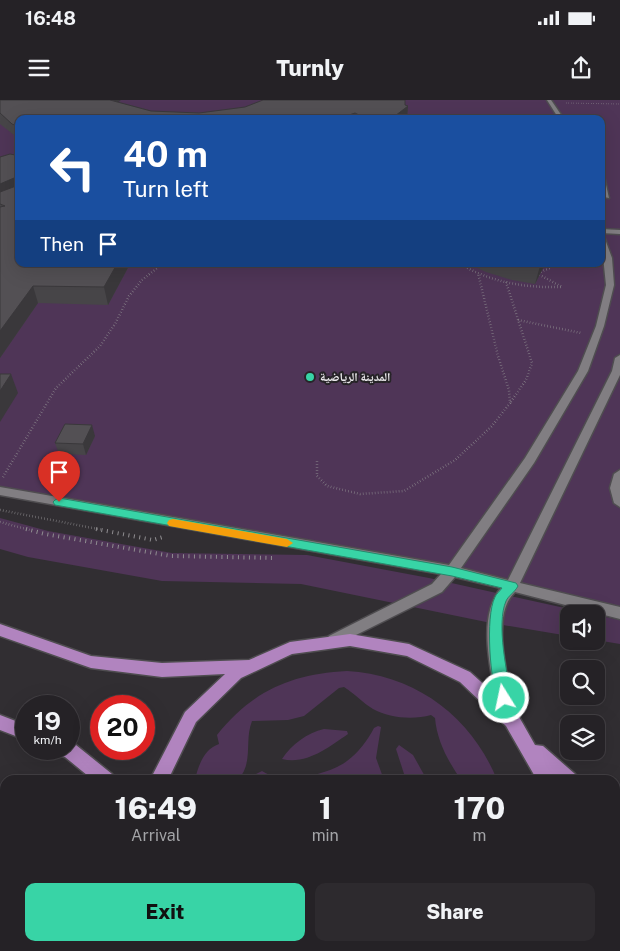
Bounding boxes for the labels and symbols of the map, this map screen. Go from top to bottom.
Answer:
place label: المدينة الرياضية [320,370,390,384]
marker: المدينة الرياضية [304,371,316,383]
pin [38,451,80,502]
position arrow [477,671,529,723]
speed limit sign: 20 [90,695,155,760]

